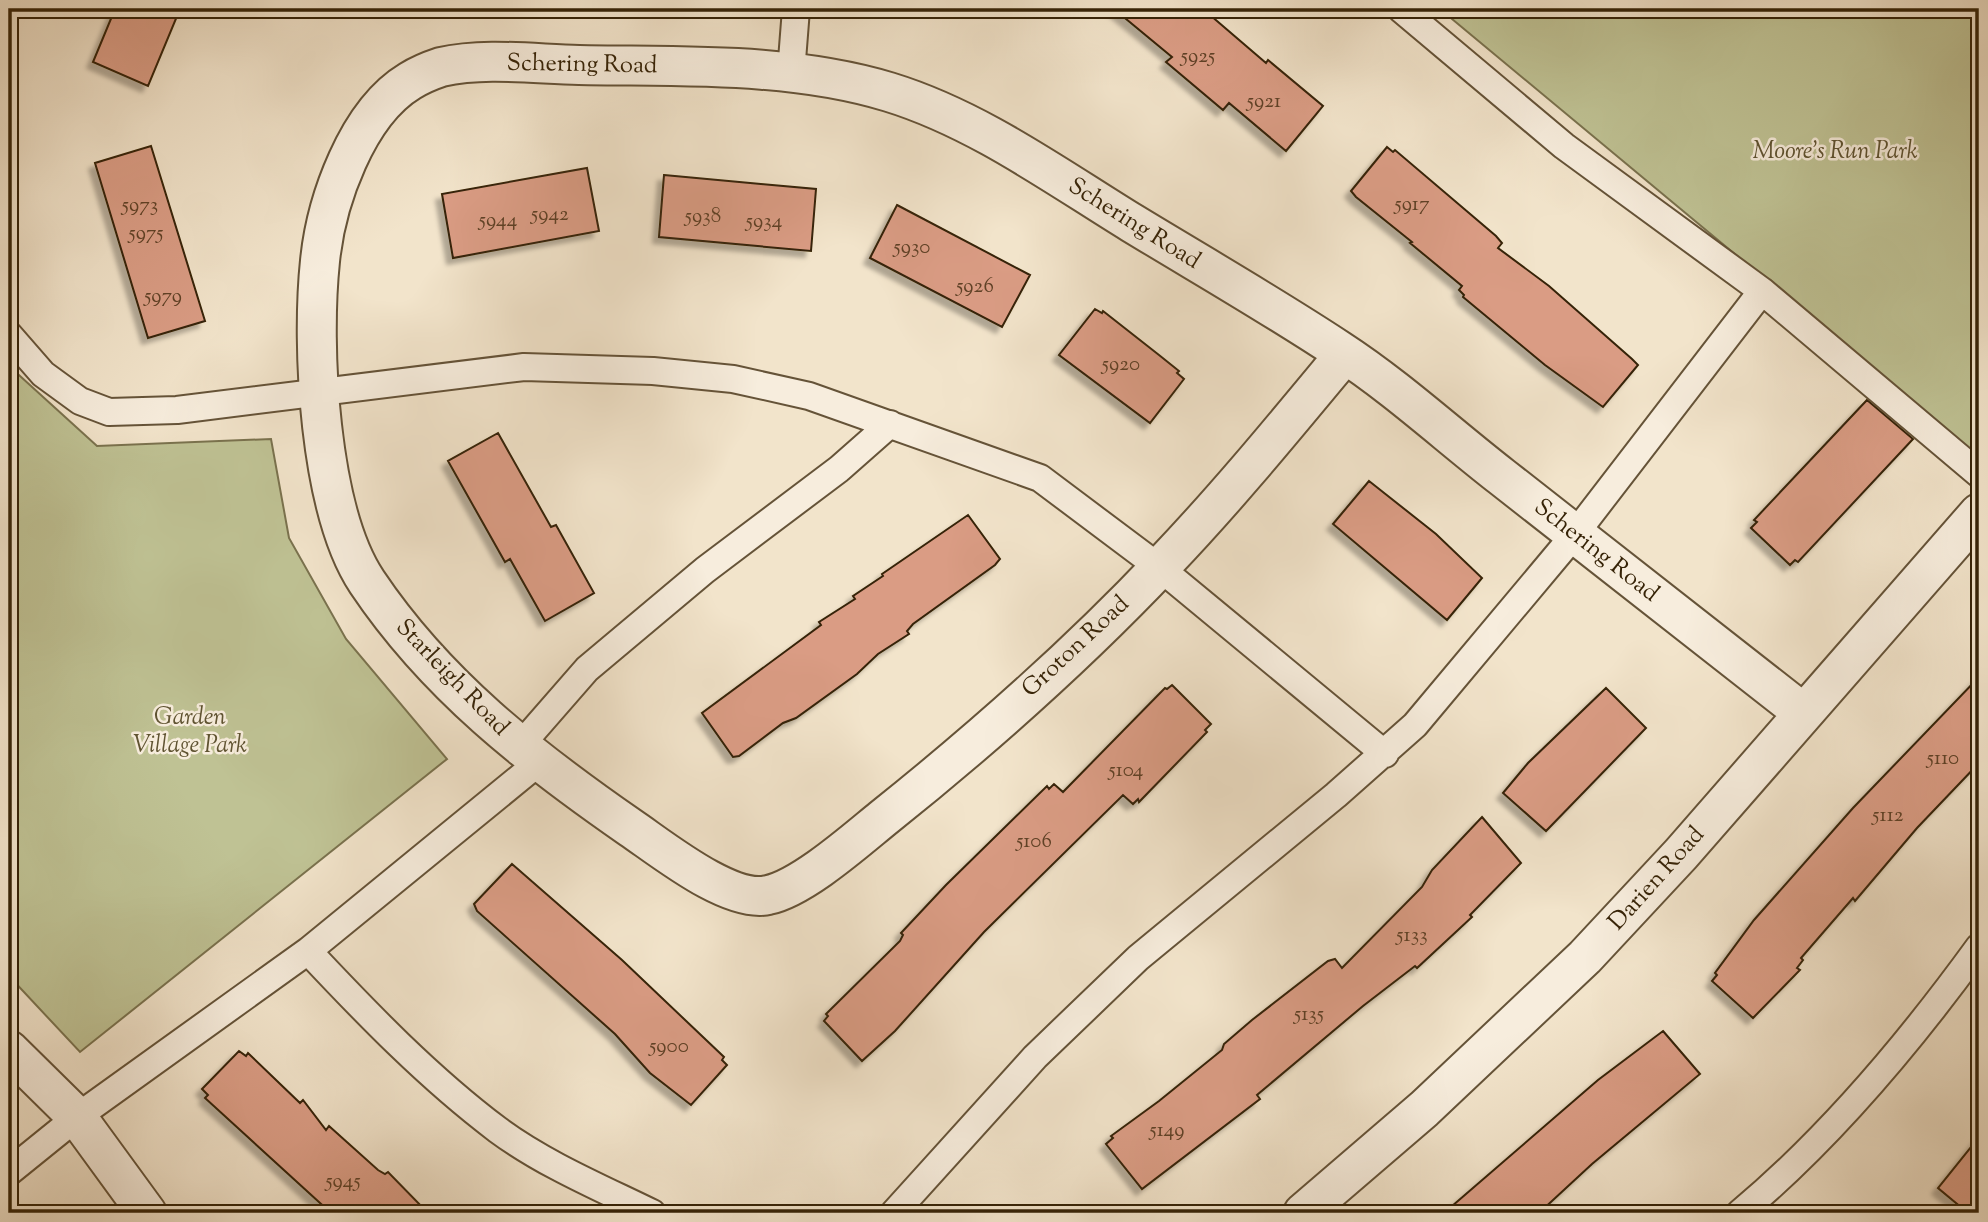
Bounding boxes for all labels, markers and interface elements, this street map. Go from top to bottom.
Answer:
house number: 5925 [1180,42,1215,72]
street label: Schering Road [506,47,658,83]
house number: 5921 [1246,87,1281,117]
park label: Moore's Run Park [1752,135,1918,169]
street label: Schering Road [1061,170,1207,279]
house number: 5917 [1393,190,1430,220]
house number: 5973 [121,191,158,221]
house number: 5942 [530,200,569,230]
house number: 5938 [684,202,721,232]
house number: 5944 [478,206,517,236]
house number: 5934 [745,207,782,237]
house number: 5975 [127,219,164,249]
house number: 5930 [893,233,930,263]
house number: 5926 [955,272,994,302]
house number: 5979 [143,282,182,312]
house number: 5920 [1101,350,1140,380]
street label: Schering Road [1526,491,1666,611]
street label: Groton Road [1015,588,1138,706]
street label: Starleigh Road [387,612,517,745]
park label: Garden Village Park [133,701,247,763]
house number: 5110 [1926,744,1959,774]
house number: 5104 [1108,756,1143,786]
house number: 5112 [1871,801,1904,831]
street label: Darien Road [1601,819,1713,939]
house number: 5106 [1015,827,1052,857]
house number: 5133 [1395,921,1428,951]
house number: 5135 [1293,1000,1324,1030]
house number: 5900 [648,1032,689,1062]
house number: 5149 [1149,1116,1184,1146]
house number: 5945 [324,1167,361,1197]

